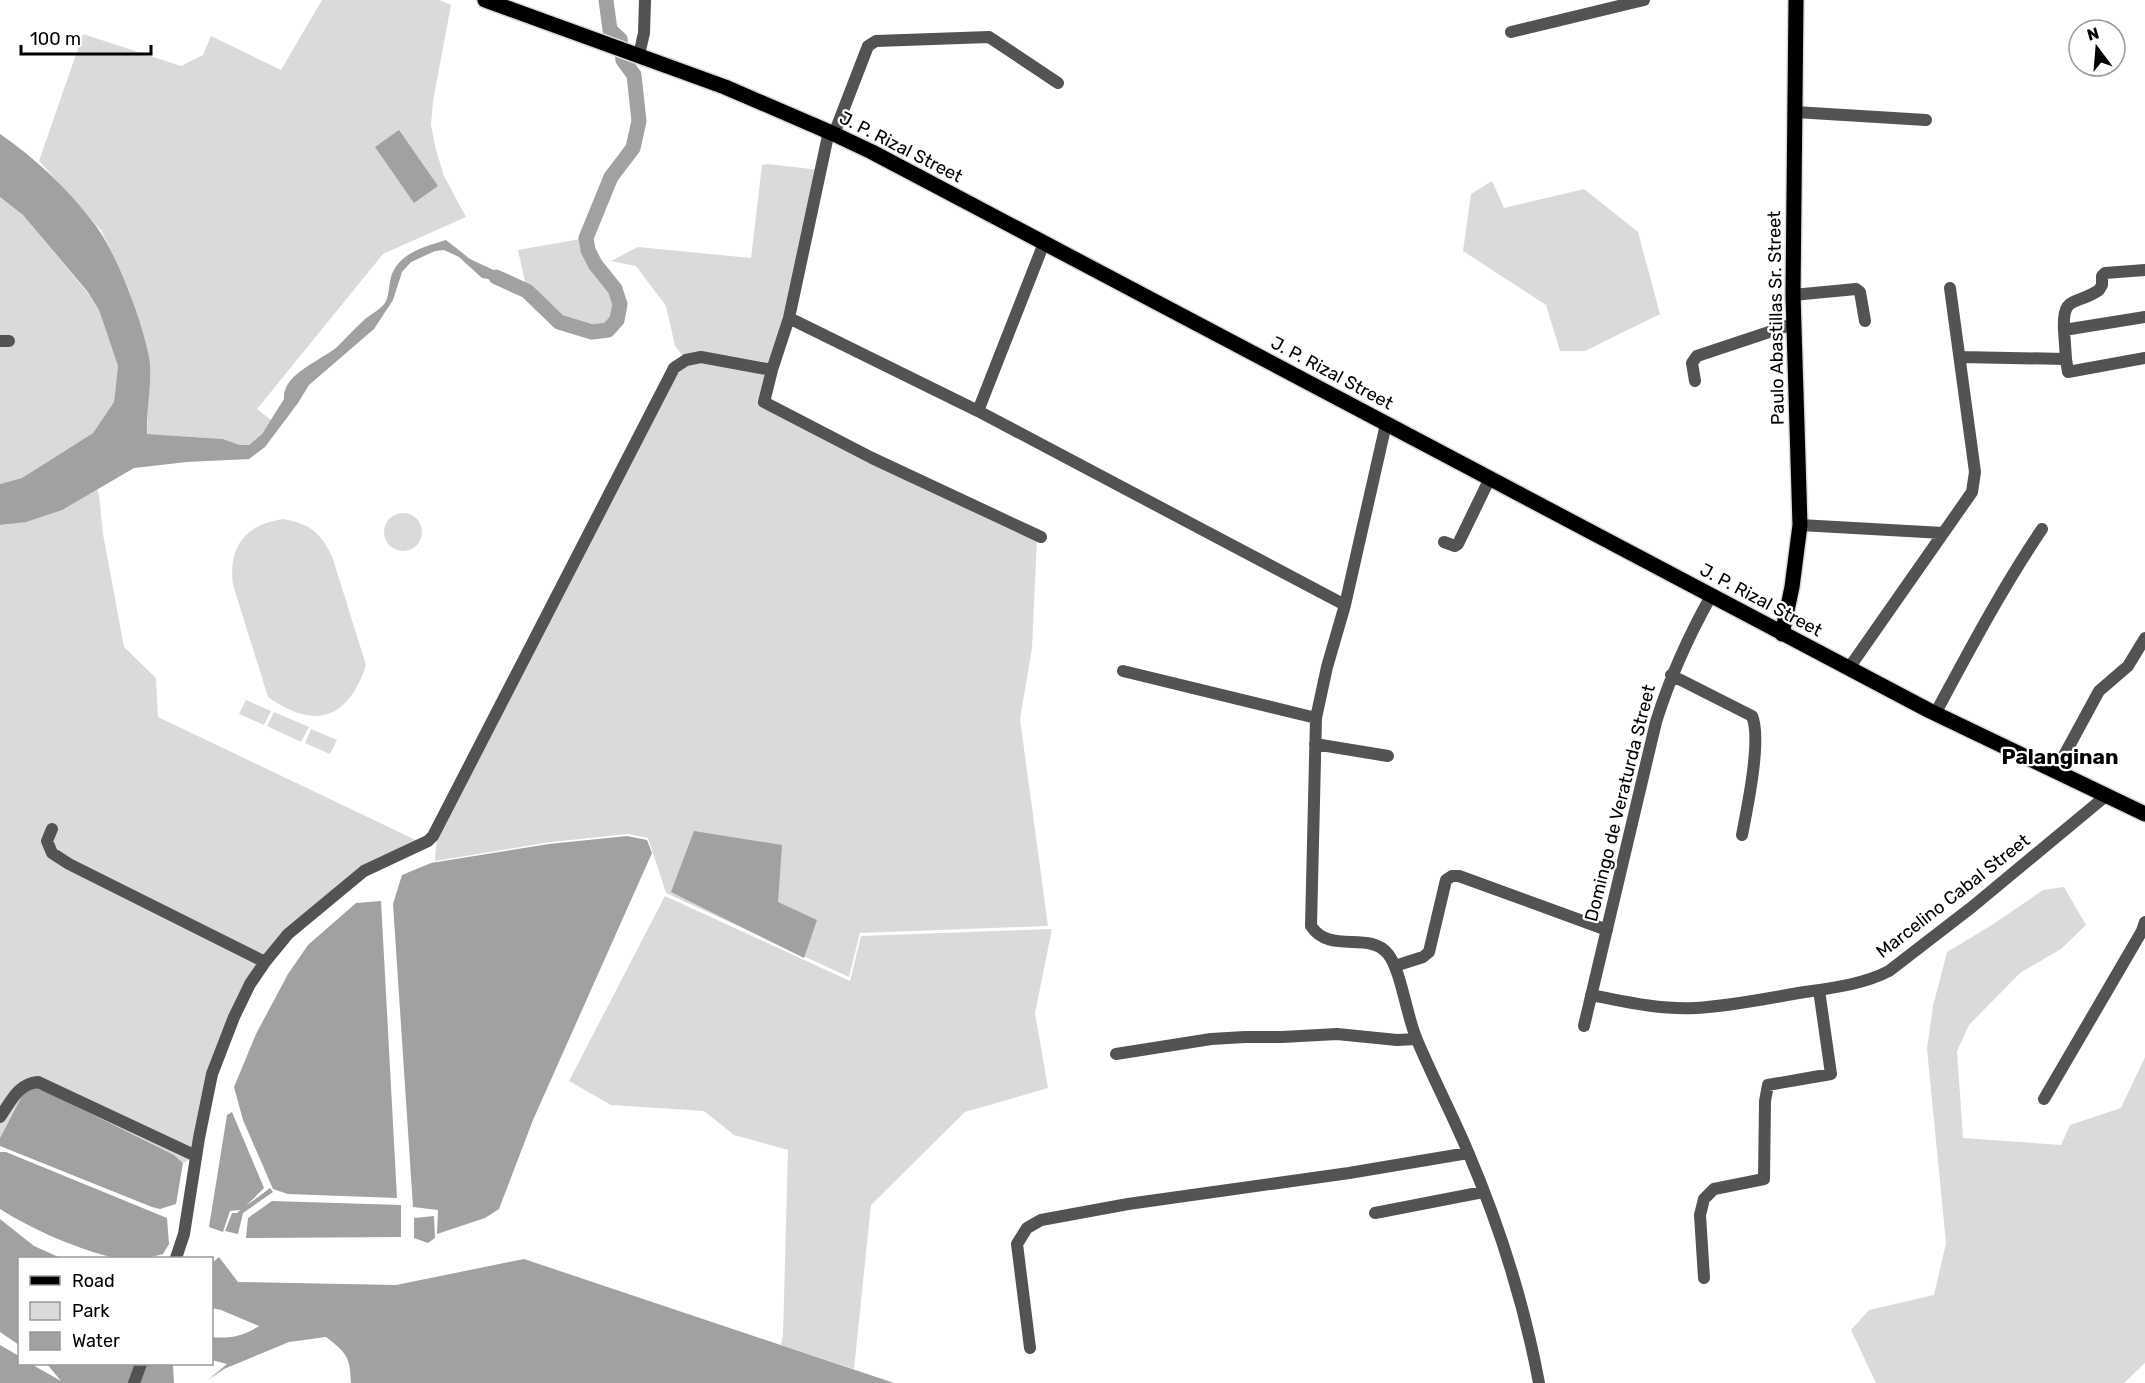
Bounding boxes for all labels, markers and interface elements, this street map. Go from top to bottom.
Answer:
scale bar [21,18,152,56]
north arrow [2067,18,2127,78]
text: N [2085,23,2101,45]
text: 100 m [30,28,81,50]
street label: J. P. Rizal Street [836,106,966,188]
street label: Paulo Abastillas Sr. Street [1763,211,1789,425]
street label: J. P. Rizal Street [1267,332,1397,414]
street label: J. P. Rizal Street [1696,559,1826,641]
street label: Domingo de Veraturda Street [1580,682,1660,924]
district label: Palanginan [2002,744,2118,769]
street label: Marcelino Cabal Street [1872,829,2034,963]
legend [18,1257,213,1365]
text: Road [72,1270,115,1292]
text: Park [72,1300,110,1322]
text: Water [72,1330,120,1352]

